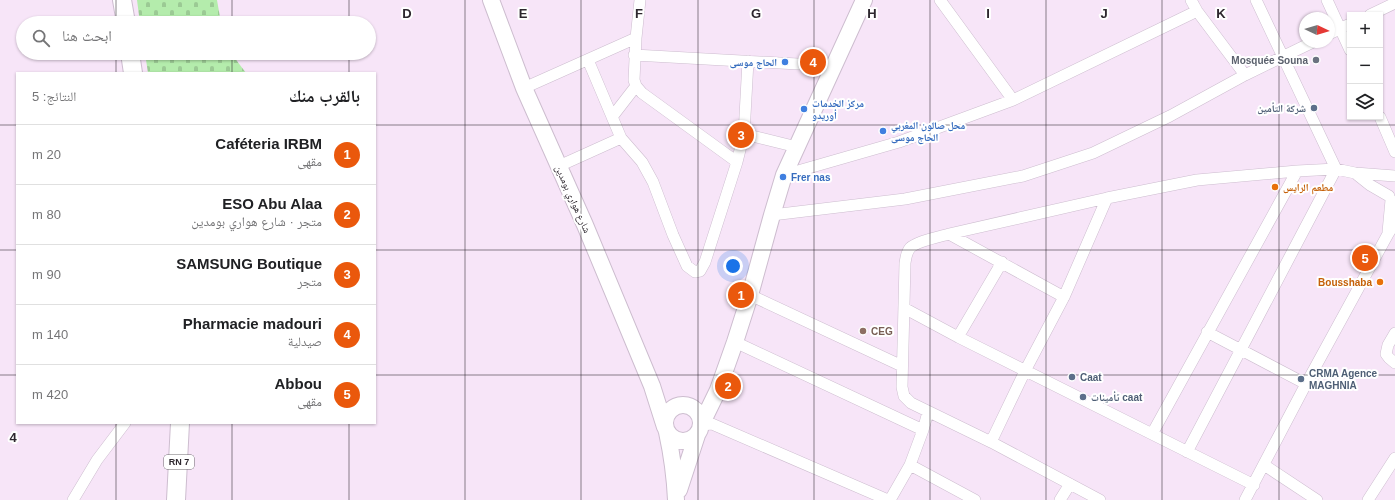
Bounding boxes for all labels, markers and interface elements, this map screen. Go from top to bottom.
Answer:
text: D [402,6,412,21]
text: E [519,6,528,21]
text: F [635,6,643,21]
text: G [751,6,761,21]
text: H [867,6,877,21]
text: I [986,6,990,21]
text: J [1100,6,1108,21]
text: K [1216,6,1226,21]
north arrow [1299,12,1335,48]
map controls [1347,12,1383,120]
button: + [1347,12,1383,48]
search box [16,16,376,60]
icon: search [30,27,52,49]
text: ابحث هنا [62,27,112,44]
pin: 4 [800,47,826,77]
button: − [1347,48,1383,84]
place label: Mosquée Souna [1231,55,1308,66]
marker: Mosquée Souna [1311,55,1321,65]
place label: الحاج موسى [730,57,777,70]
marker: الحاج موسى [780,57,790,67]
button: layers [1347,84,1383,120]
text: بالقرب منك [289,87,360,106]
text: النتائج: 5 [32,89,76,104]
place label: مركز الخدمات أوريدو [812,98,864,122]
place label: شركة التأمين [1257,102,1306,115]
marker: شركة التأمين [1309,103,1319,113]
marker: مركز الخدمات أوريدو [799,104,809,114]
pin: 3 [728,120,754,150]
place label: محل صالون المغربي الحاج موسى [891,120,965,145]
marker: محل صالون المغربي الحاج موسى [878,126,888,136]
text: Caféteria IRBM [215,135,322,152]
text: 20 m [32,147,61,162]
text: 1 [343,147,351,162]
text: مقهى [297,154,322,169]
street label: شارع هواري بومدين [551,164,593,236]
marker: Frer nas [778,172,788,182]
place label: Frer nas [791,172,831,183]
marker: مطعم الرايس [1270,182,1280,192]
place label: مطعم الرايس [1283,182,1333,195]
text: ESO Abu Alaa [222,195,322,212]
text: 80 m [32,207,61,222]
text: 2 [343,207,351,222]
text: متجر · شارع هواري بومدين [191,214,322,229]
pin: 5 [1352,243,1378,273]
text: SAMSUNG Boutique [176,255,322,272]
your location [723,256,743,276]
text: 90 m [32,267,61,282]
text: 3 [343,267,351,282]
text: متجر [297,274,322,289]
place label: Bousshaba [1318,277,1372,288]
marker: Bousshaba [1375,277,1385,287]
pin: 1 [728,280,754,310]
text: Pharmacie madouri [183,315,322,332]
marker: CEG [858,326,868,336]
place label: CEG [871,326,893,337]
text: 140 m [32,327,68,342]
text: 4 [343,327,351,342]
text: صيدلية [288,334,322,349]
place label: CRMA Agence MAGHNIA [1309,368,1378,391]
pin: 2 [715,371,741,401]
marker: Caat [1067,372,1077,382]
place label: Caat [1080,372,1102,383]
marker: CRMA Agence MAGHNIA [1296,374,1306,384]
text: Abbou [275,375,322,392]
text: 420 m [32,387,68,402]
text: 5 [343,387,351,402]
place label: تأمينات caat [1091,391,1143,403]
marker: تأمينات caat [1078,392,1088,402]
text: مقهى [297,394,322,409]
text: 4 [9,430,17,445]
road number: RN 7 [164,455,194,469]

